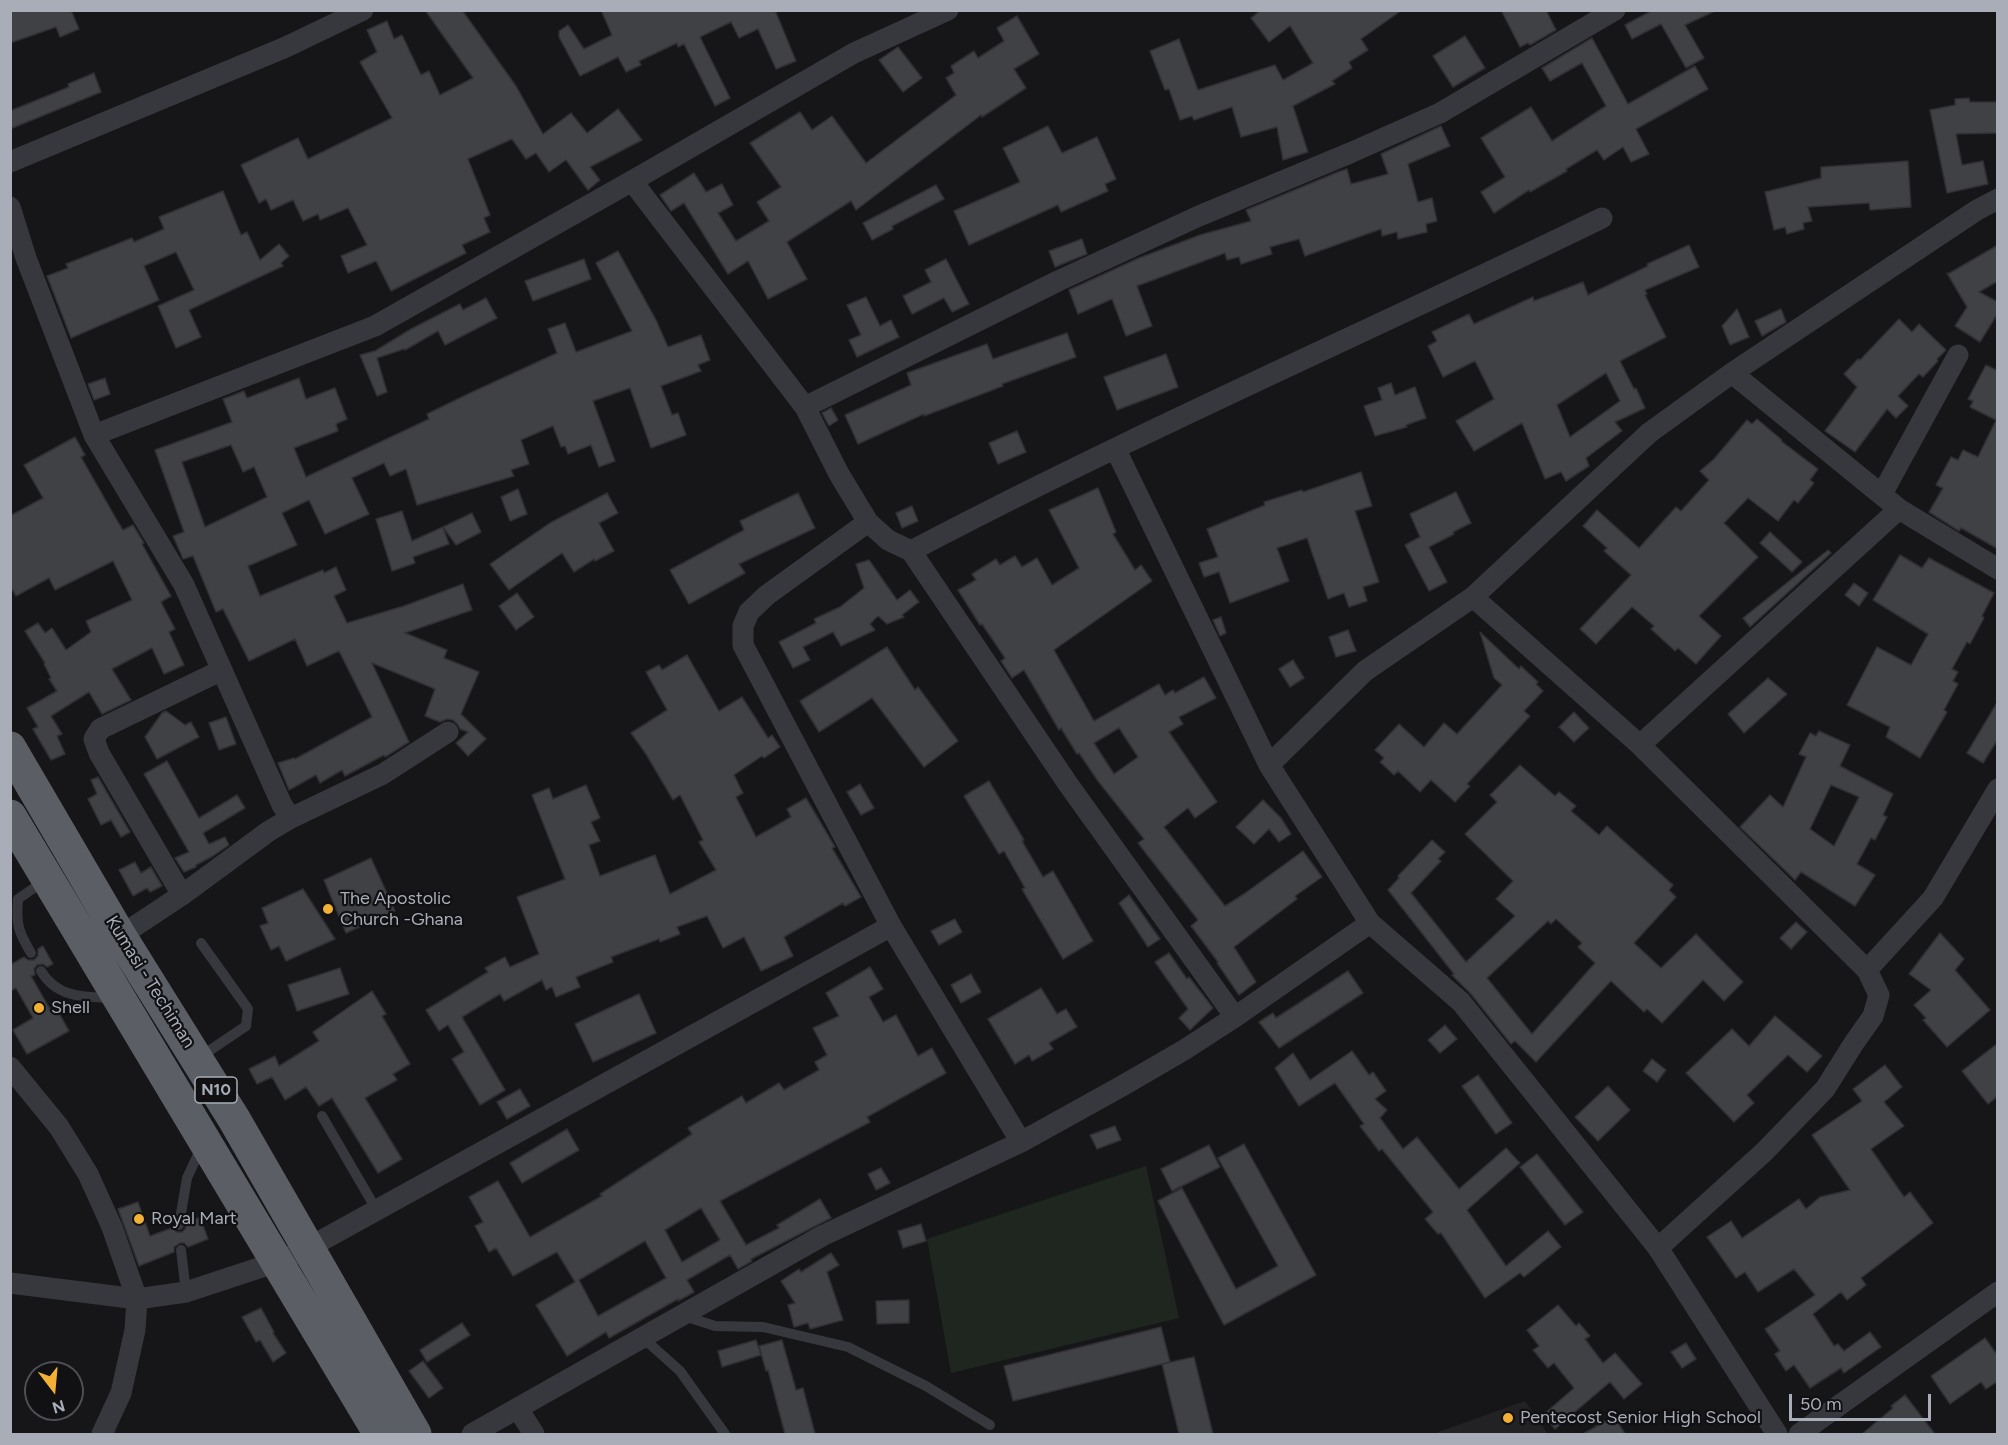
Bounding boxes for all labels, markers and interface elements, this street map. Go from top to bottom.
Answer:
place label: The Apostolic Church -Ghana [340,888,463,930]
marker: The Apostolic Church -Ghana [321,902,335,916]
street label: Kumasi - Techiman [101,912,199,1052]
place label: Shell [51,997,90,1019]
marker: Shell [32,1001,46,1015]
road number: N10 [195,1077,237,1103]
place label: Royal Mart [151,1208,237,1230]
marker: Royal Mart [132,1212,146,1226]
north arrow [24,1361,84,1421]
scale bar [1792,1382,1934,1420]
text: 50 m [1800,1393,1842,1415]
text: N [50,1396,67,1418]
place label: Pentecost Senior High School [1520,1407,1761,1429]
marker: Pentecost Senior High School [1501,1411,1515,1425]

